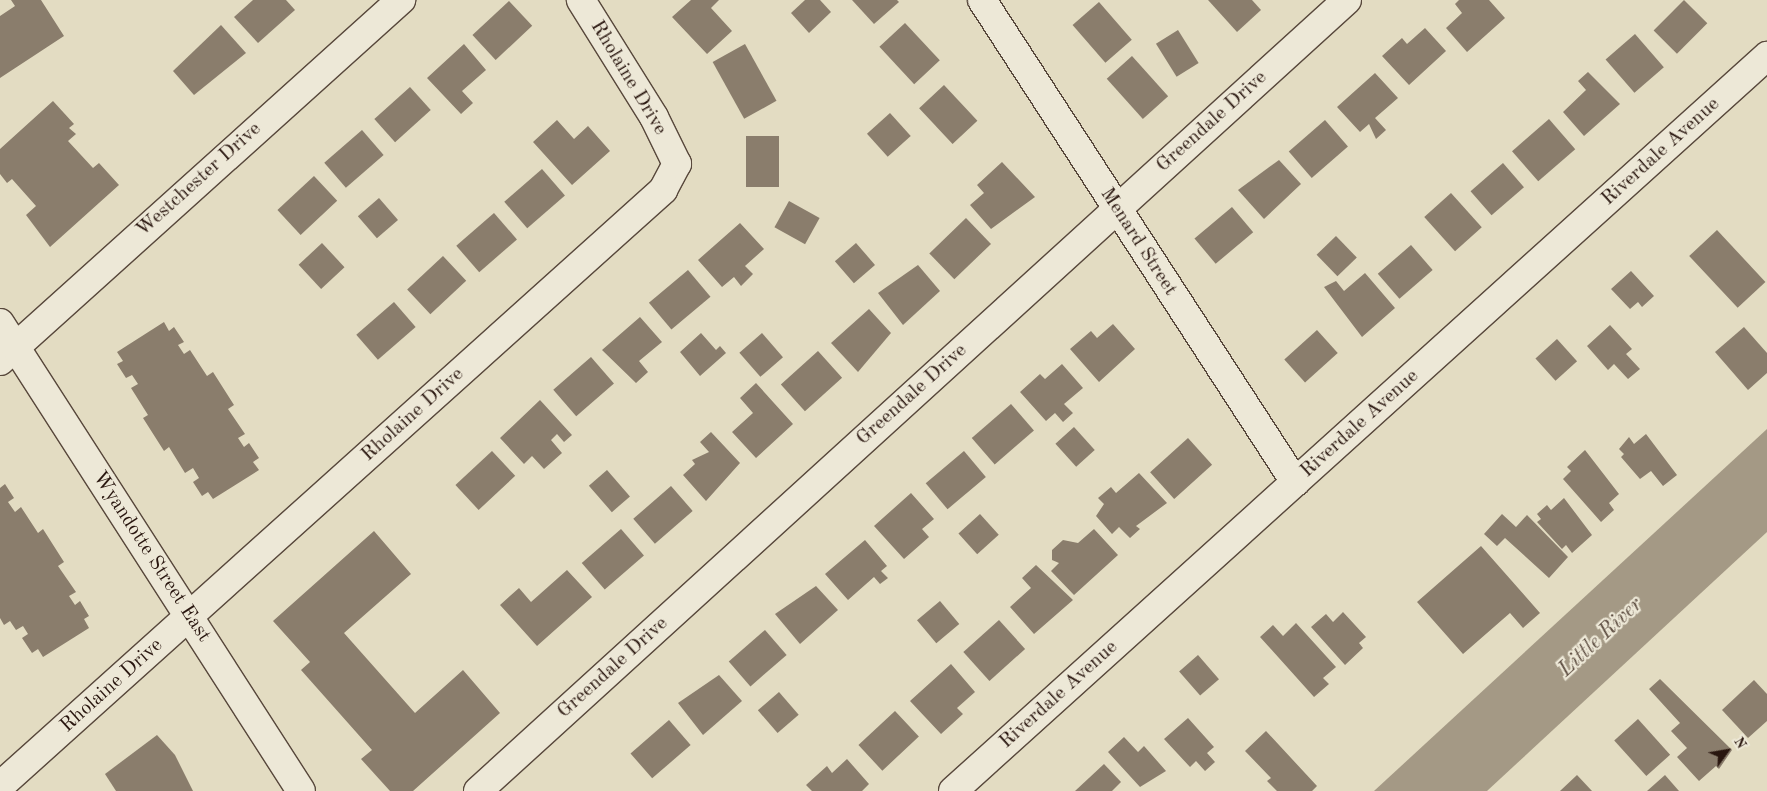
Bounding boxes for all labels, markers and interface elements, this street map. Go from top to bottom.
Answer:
street label: Rholaine Drive [584,16,672,140]
street label: Greendale Drive [1152,66,1272,178]
street label: Riverdale Avenue [1597,93,1725,211]
street label: Westchester Drive [132,118,266,242]
street label: Menard Street [1094,184,1182,300]
street label: Greendale Drive [852,339,972,451]
street label: Rholaine Drive [357,363,469,467]
street label: Riverdale Avenue [1296,365,1424,483]
street label: Wyandotte Street East [87,467,215,647]
water label: Little River [1554,593,1648,683]
street label: Greendale Drive [553,612,673,724]
street label: Rholaine Drive [56,634,168,738]
street label: Riverdale Avenue [995,636,1123,754]
north arrow [1702,726,1752,776]
text: N [1731,735,1748,751]

